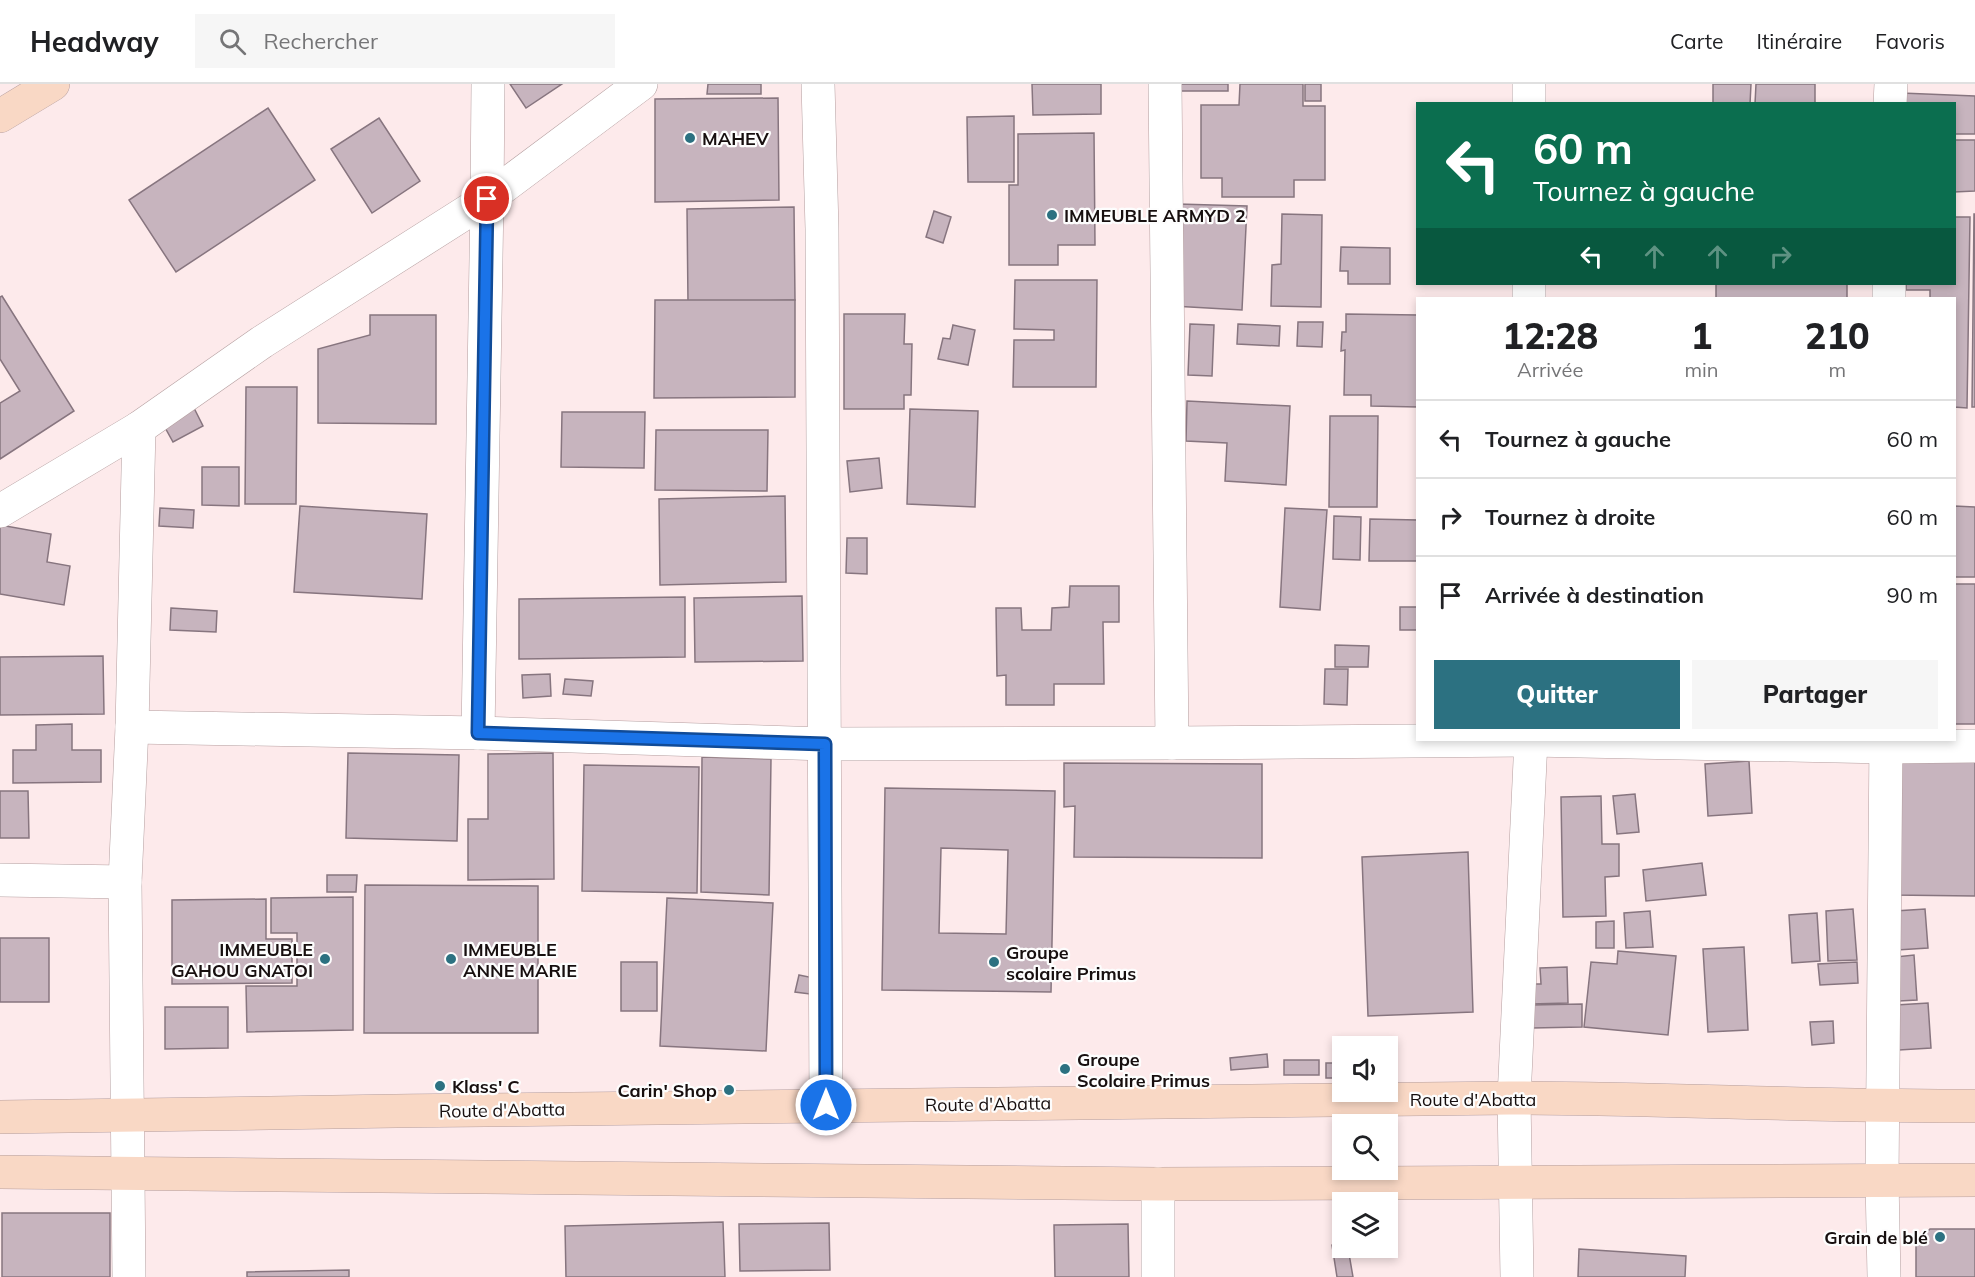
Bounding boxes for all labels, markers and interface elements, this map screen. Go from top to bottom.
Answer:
search box [195,14,615,68]
text: Headway [30,24,159,59]
icon: search [216,25,249,58]
text: Rechercher [264,27,378,55]
text: Carte [1670,28,1724,54]
text: Itinéraire [1757,28,1842,54]
text: Favoris [1875,28,1945,54]
text: 60 m [1533,122,1633,175]
icon: left [1434,126,1512,204]
place label: MAHEV [702,127,770,150]
marker: MAHEV [683,131,697,145]
pin [461,173,512,224]
text: Tournez à gauche [1533,174,1755,208]
icon: arrive [470,182,503,215]
place label: IMMEUBLE ARMYD 2 [1064,204,1246,227]
marker: IMMEUBLE ARMYD 2 [1045,208,1059,222]
icon: left [1575,240,1608,273]
icon: ahead [1638,240,1671,273]
icon: ahead [1701,240,1734,273]
icon: right [1764,240,1797,273]
text: 12:28 [1502,313,1598,358]
text: 1 [1691,313,1712,358]
text: 210 [1805,313,1870,358]
text: Arrivée [1517,357,1583,382]
text: min [1684,357,1719,382]
text: m [1828,357,1846,382]
icon: left [1434,423,1467,456]
text: Tournez à gauche [1485,425,1671,453]
text: 60 m [1887,425,1938,453]
icon: right [1434,501,1467,534]
text: Tournez à droite [1485,503,1655,531]
text: 60 m [1887,503,1938,531]
icon: arrive [1434,579,1467,612]
text: Arrivée à destination [1485,581,1704,609]
text: 90 m [1887,581,1938,609]
button: Quitter [1434,660,1680,729]
button: Partager [1692,660,1938,729]
place label: IMMEUBLE GAHOU GNATOI [171,938,313,982]
place label: IMMEUBLE ANNE MARIE [463,938,577,982]
place label: Groupe scolaire Primus [1006,941,1136,985]
marker: IMMEUBLE GAHOU GNATOI [318,952,332,966]
marker: IMMEUBLE ANNE MARIE [444,952,458,966]
marker: Groupe scolaire Primus [987,955,1001,969]
map controls [1332,1036,1398,1258]
button: sound [1332,1036,1398,1102]
place label: Groupe Scolaire Primus [1077,1048,1210,1092]
marker: Groupe Scolaire Primus [1058,1062,1072,1076]
position arrow [794,1073,858,1137]
place label: Klass' C [452,1075,520,1098]
marker: Klass' C [433,1079,447,1093]
place label: Carin' Shop [618,1079,717,1102]
marker: Carin' Shop [722,1083,736,1097]
street label: Route d'Abatta [1410,1088,1536,1111]
street label: Route d'Abatta [925,1091,1051,1117]
street label: Route d'Abatta [439,1097,565,1123]
button: search [1332,1114,1398,1180]
button: layers [1332,1192,1398,1258]
place label: Grain de blé [1824,1226,1928,1249]
marker: Grain de blé [1933,1230,1947,1244]

